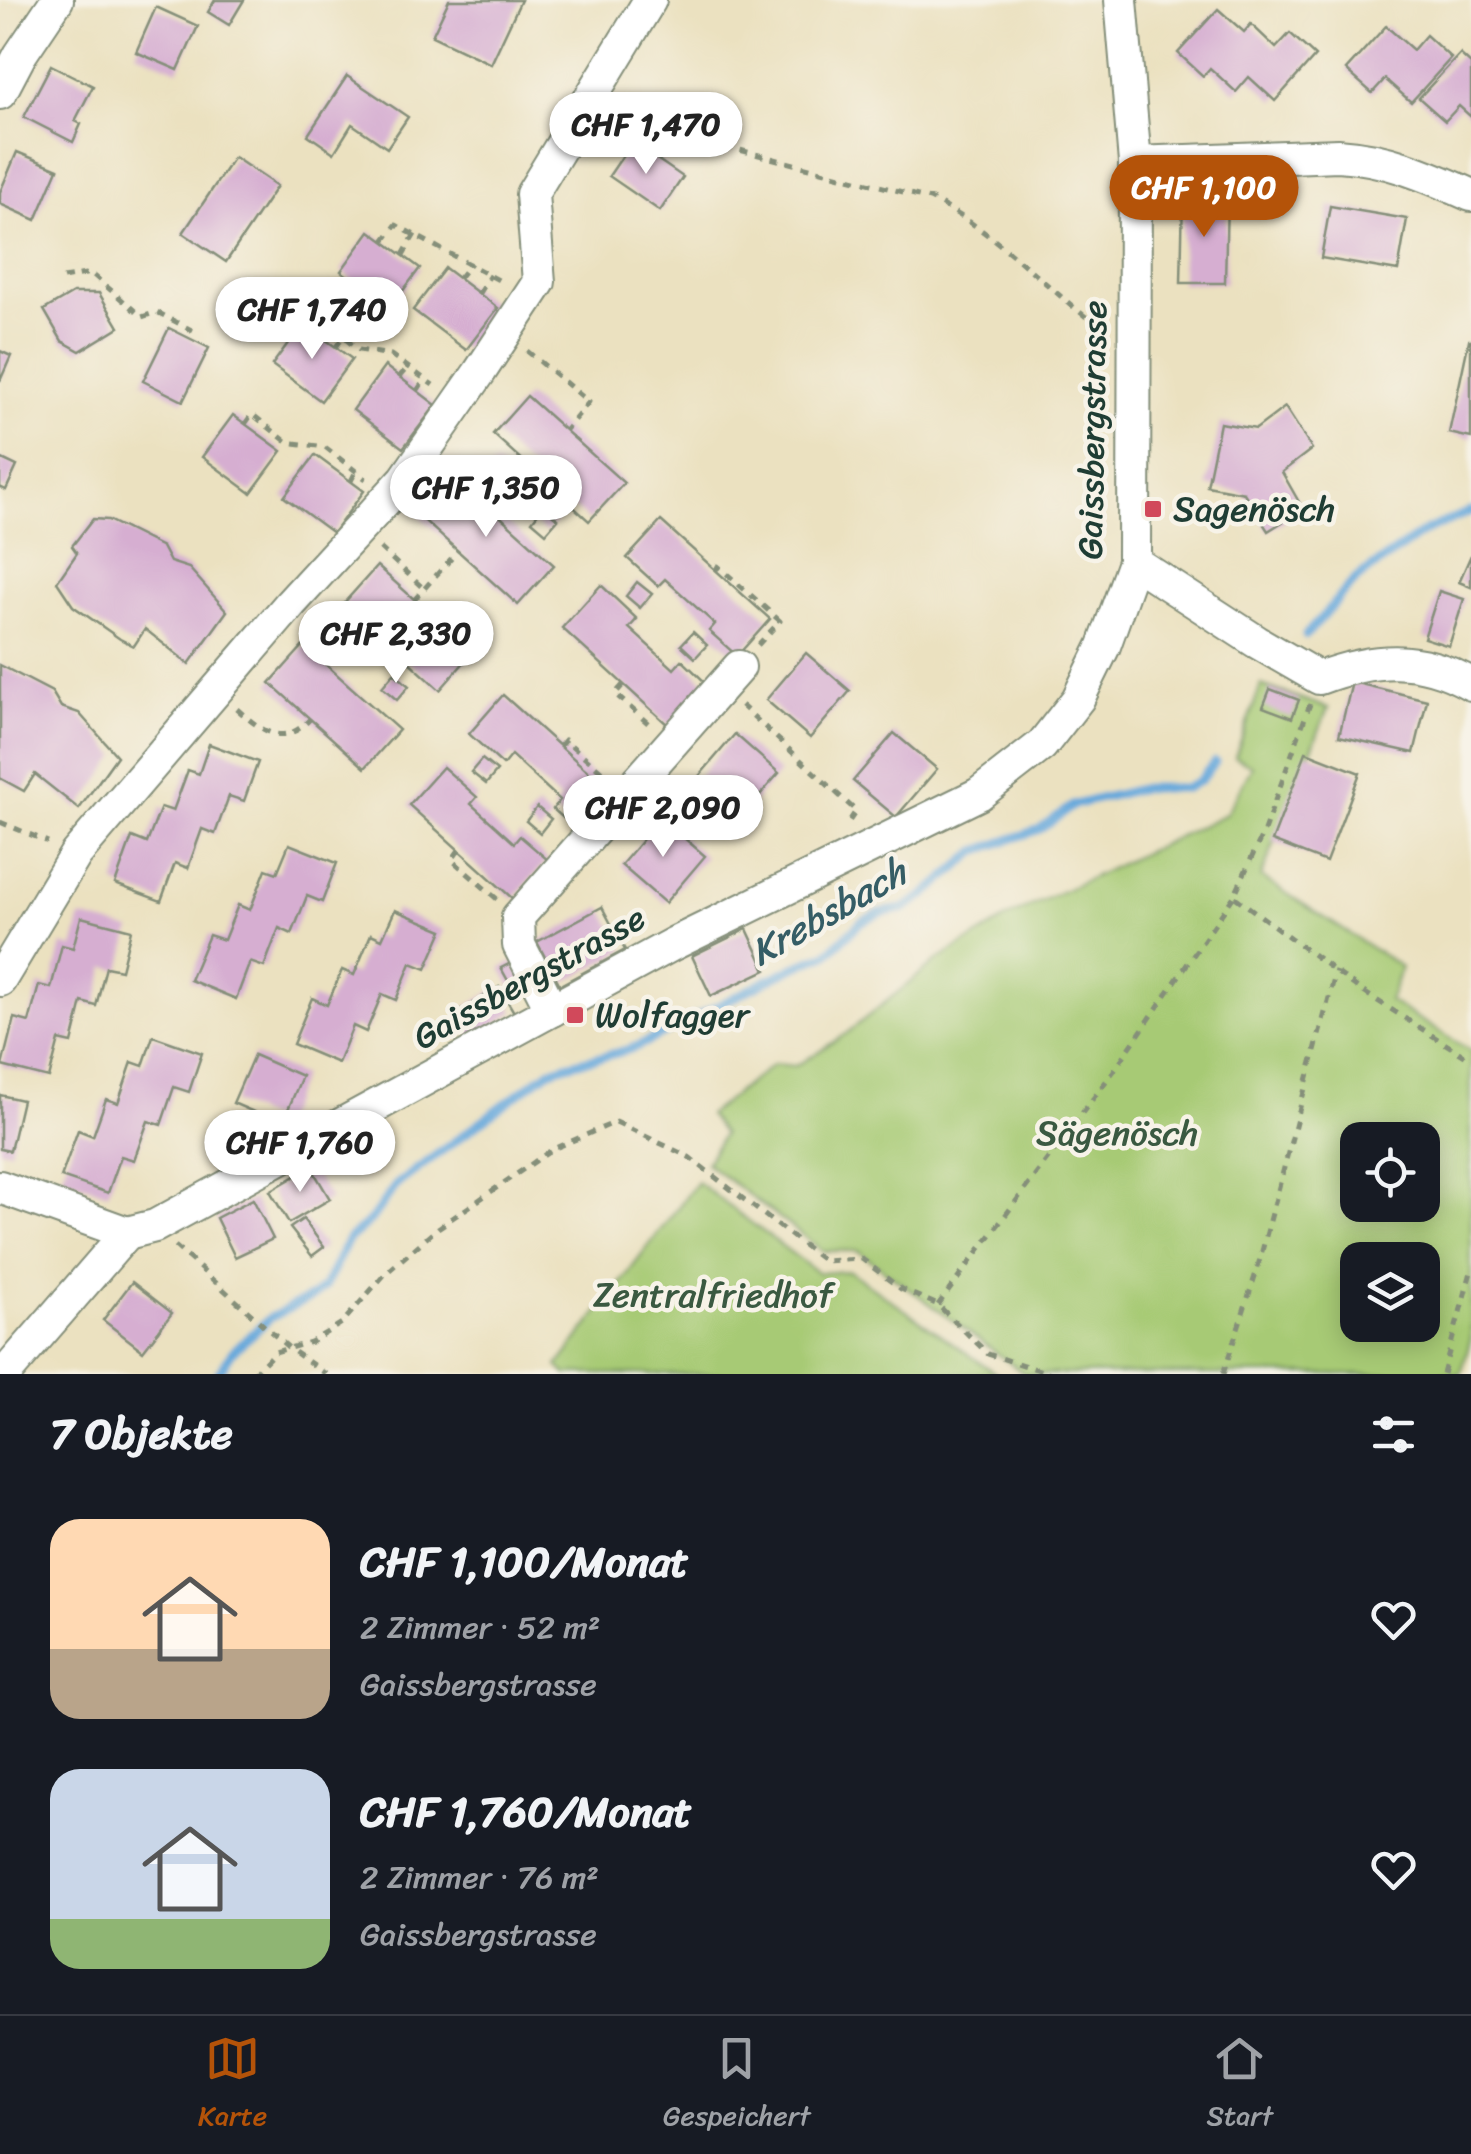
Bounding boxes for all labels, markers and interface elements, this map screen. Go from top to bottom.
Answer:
pin: CHF 1,470 [532,92,760,177]
text: CHF 1,470 [571,96,721,153]
pin: CHF 1,100 [1090,155,1318,240]
text: CHF 1,100 [1132,159,1276,216]
pin: CHF 1,740 [198,277,426,362]
text: CHF 1,740 [237,281,387,338]
street label: Gaissbergstrasse [1059,300,1125,560]
pin: CHF 1,350 [372,455,600,540]
text: CHF 1,350 [412,459,560,516]
place label: Sagenösch [1173,478,1335,540]
marker: Sagenösch [1142,498,1164,520]
pin: CHF 2,330 [282,601,510,686]
text: CHF 2,330 [321,605,471,662]
pin: CHF 2,090 [549,775,777,860]
text: CHF 2,090 [585,779,741,836]
water label: Krebsbach [737,839,923,985]
street label: Gaissbergstrasse [401,887,657,1067]
place label: Wolfagger [595,984,752,1046]
marker: Wolfagger [564,1004,586,1026]
park label: Sägenösch [1036,1102,1198,1164]
pin: CHF 1,760 [186,1110,414,1195]
text: CHF 1,760 [226,1114,374,1171]
map controls [1340,1122,1440,1342]
button: locate [1340,1122,1440,1222]
button: layers [1340,1242,1440,1342]
park label: Zentralfriedhof [593,1264,836,1326]
text: 7 Objekte [50,1397,233,1471]
icon: filters [1366,1407,1421,1462]
text: CHF 1,100/Monat [360,1525,689,1599]
icon: home [130,1559,250,1679]
icon: heart [1366,1592,1421,1647]
text: 2 Zimmer · 52 m² [360,1599,600,1656]
text: Gaissbergstrasse [360,1656,597,1713]
text: CHF 1,760/Monat [360,1775,692,1849]
icon: home [130,1809,250,1929]
icon: heart [1366,1842,1421,1897]
text: 2 Zimmer · 76 m² [360,1849,599,1906]
text: Gaissbergstrasse [360,1906,597,1963]
tab: Karte [198,2031,267,2140]
tab: Gespeichert [663,2031,810,2140]
tab: Start [1206,2031,1273,2140]

